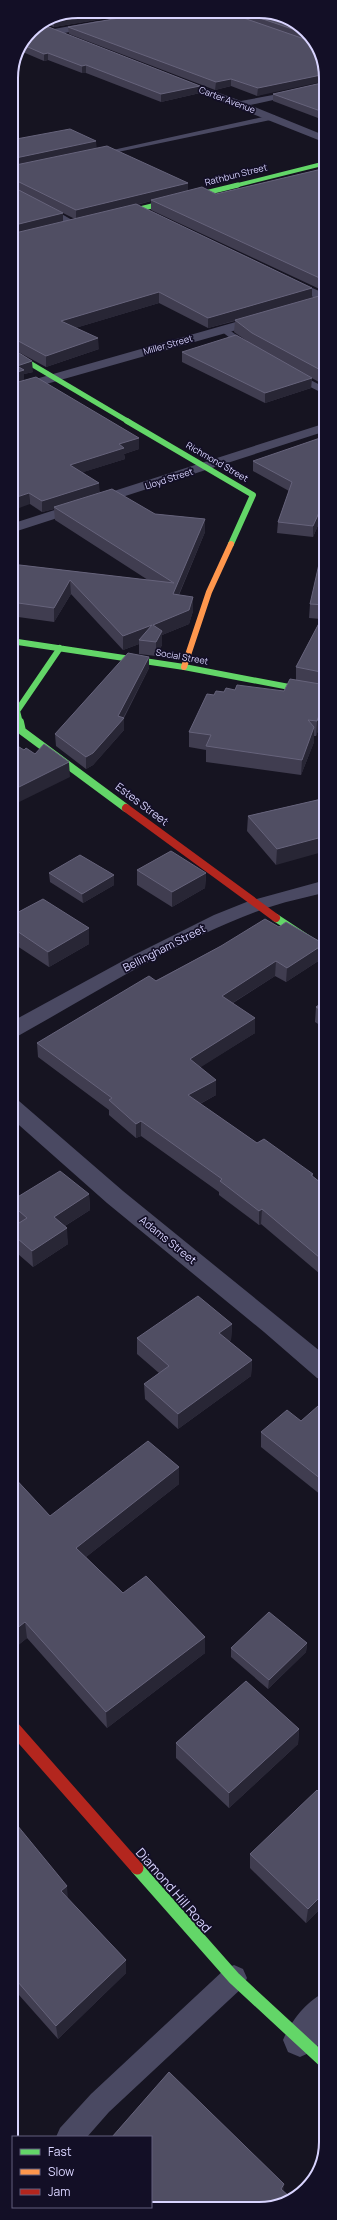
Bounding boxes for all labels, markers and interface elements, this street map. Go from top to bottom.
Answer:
street label: Carter Avenue [197,83,257,116]
street label: Rathbun Street [203,160,269,189]
street label: Miller Street [142,331,194,358]
street label: Richmond Street [184,438,251,485]
street label: Lloyd Street [143,465,195,492]
street label: Social Street [155,645,210,668]
street label: Estes Street [113,779,172,829]
street label: Bellingham Street [120,920,207,975]
street label: Adams Street [137,1212,200,1267]
street label: Diamond Hill Road [132,1844,216,1936]
legend [12,2136,152,2208]
text: Fast [48,2143,72,2160]
text: Slow [48,2163,74,2180]
text: Jam [48,2183,70,2200]

